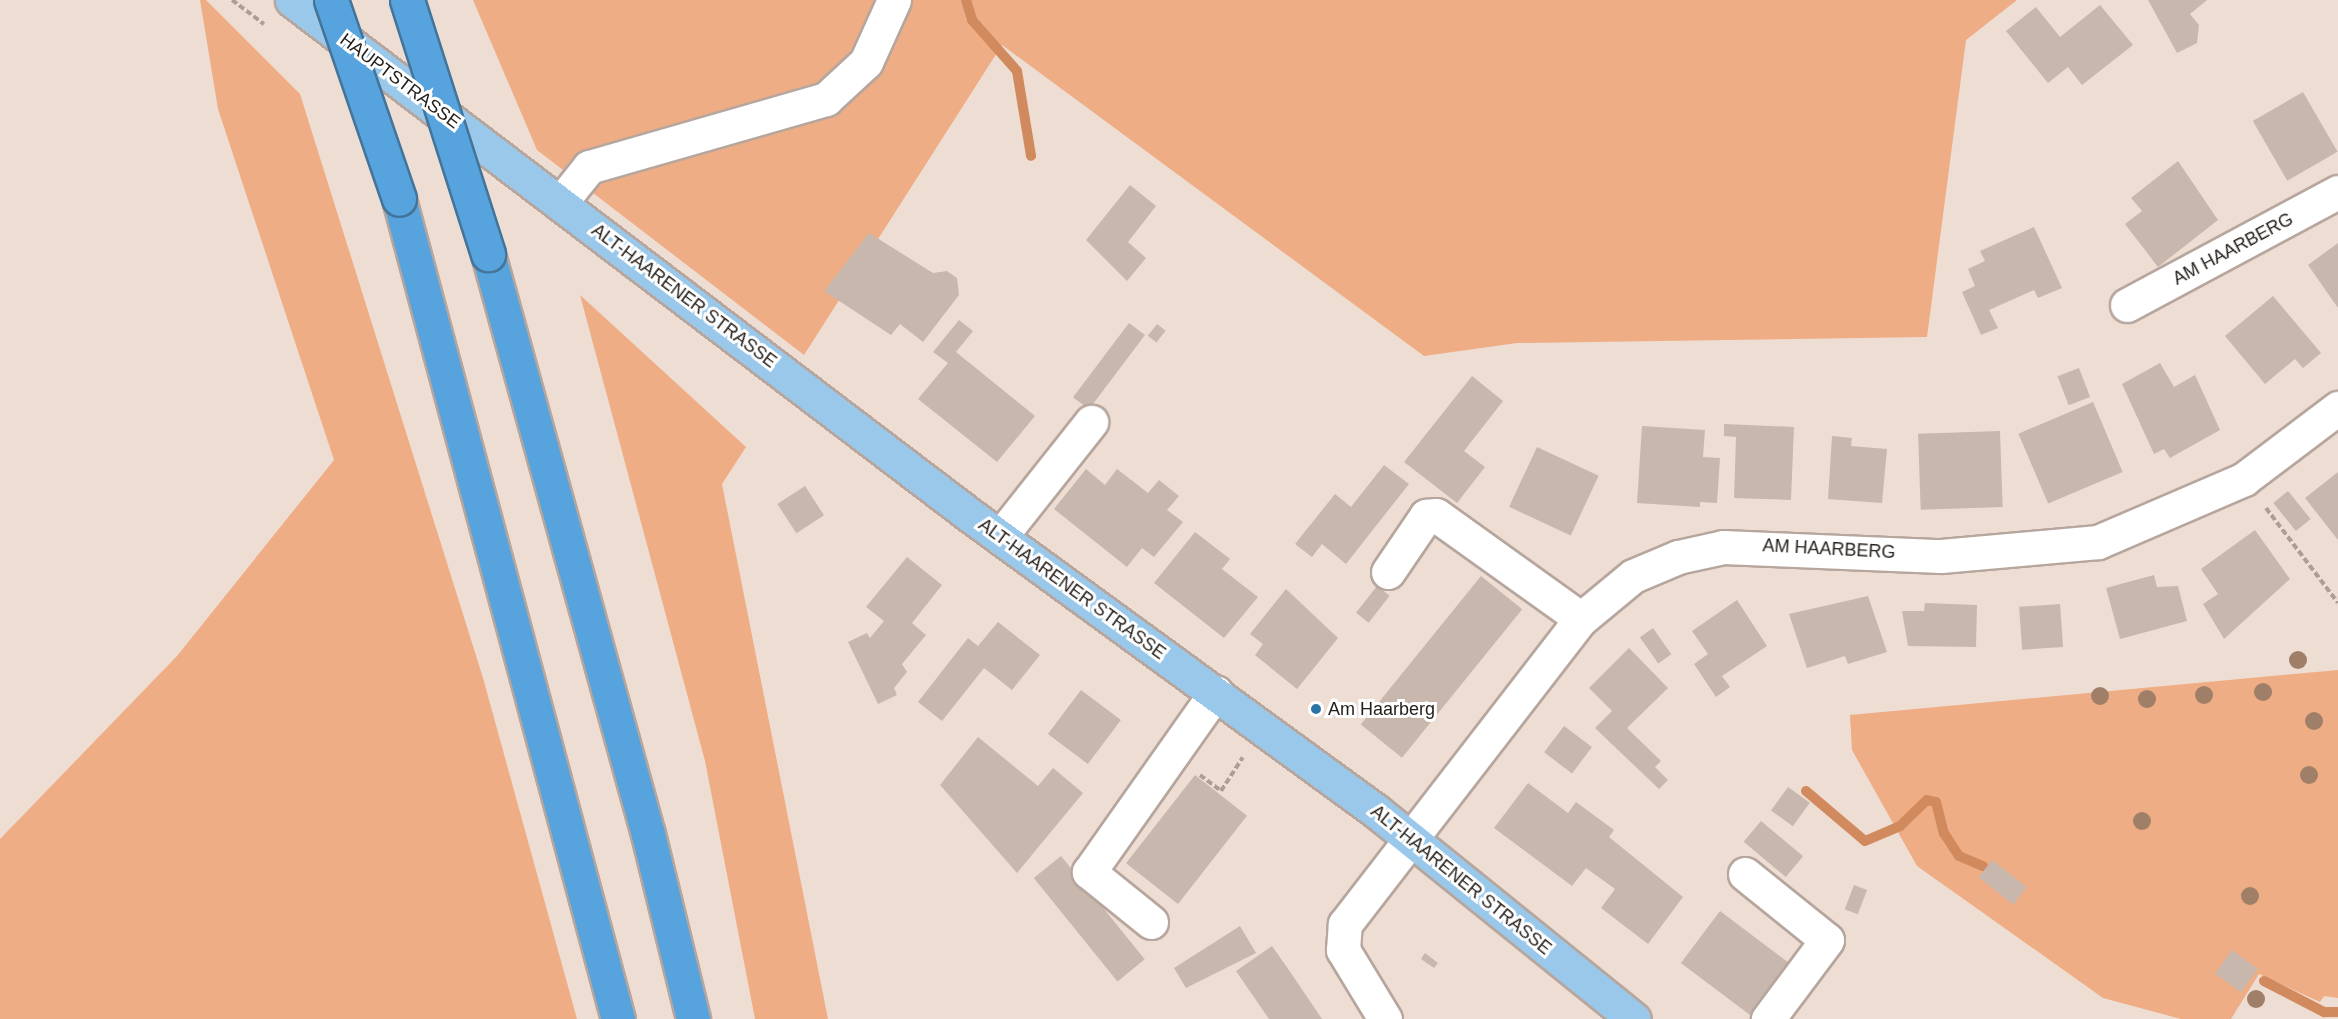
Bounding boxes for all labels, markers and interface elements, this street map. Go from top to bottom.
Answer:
street label: HAUPTSTRASSE [336,29,464,133]
street label: AM HAARBERG [2169,208,2297,290]
street label: ALT-HAARENER STRASSE [587,219,781,373]
street label: ALT-HAARENER STRASSE [974,514,1170,664]
street label: AM HAARBERG [1762,535,1896,563]
place label: Am Haarberg [1328,698,1435,720]
marker: Am Haarberg [1309,702,1323,716]
street label: ALT-HAARENER STRASSE [1366,801,1556,959]

